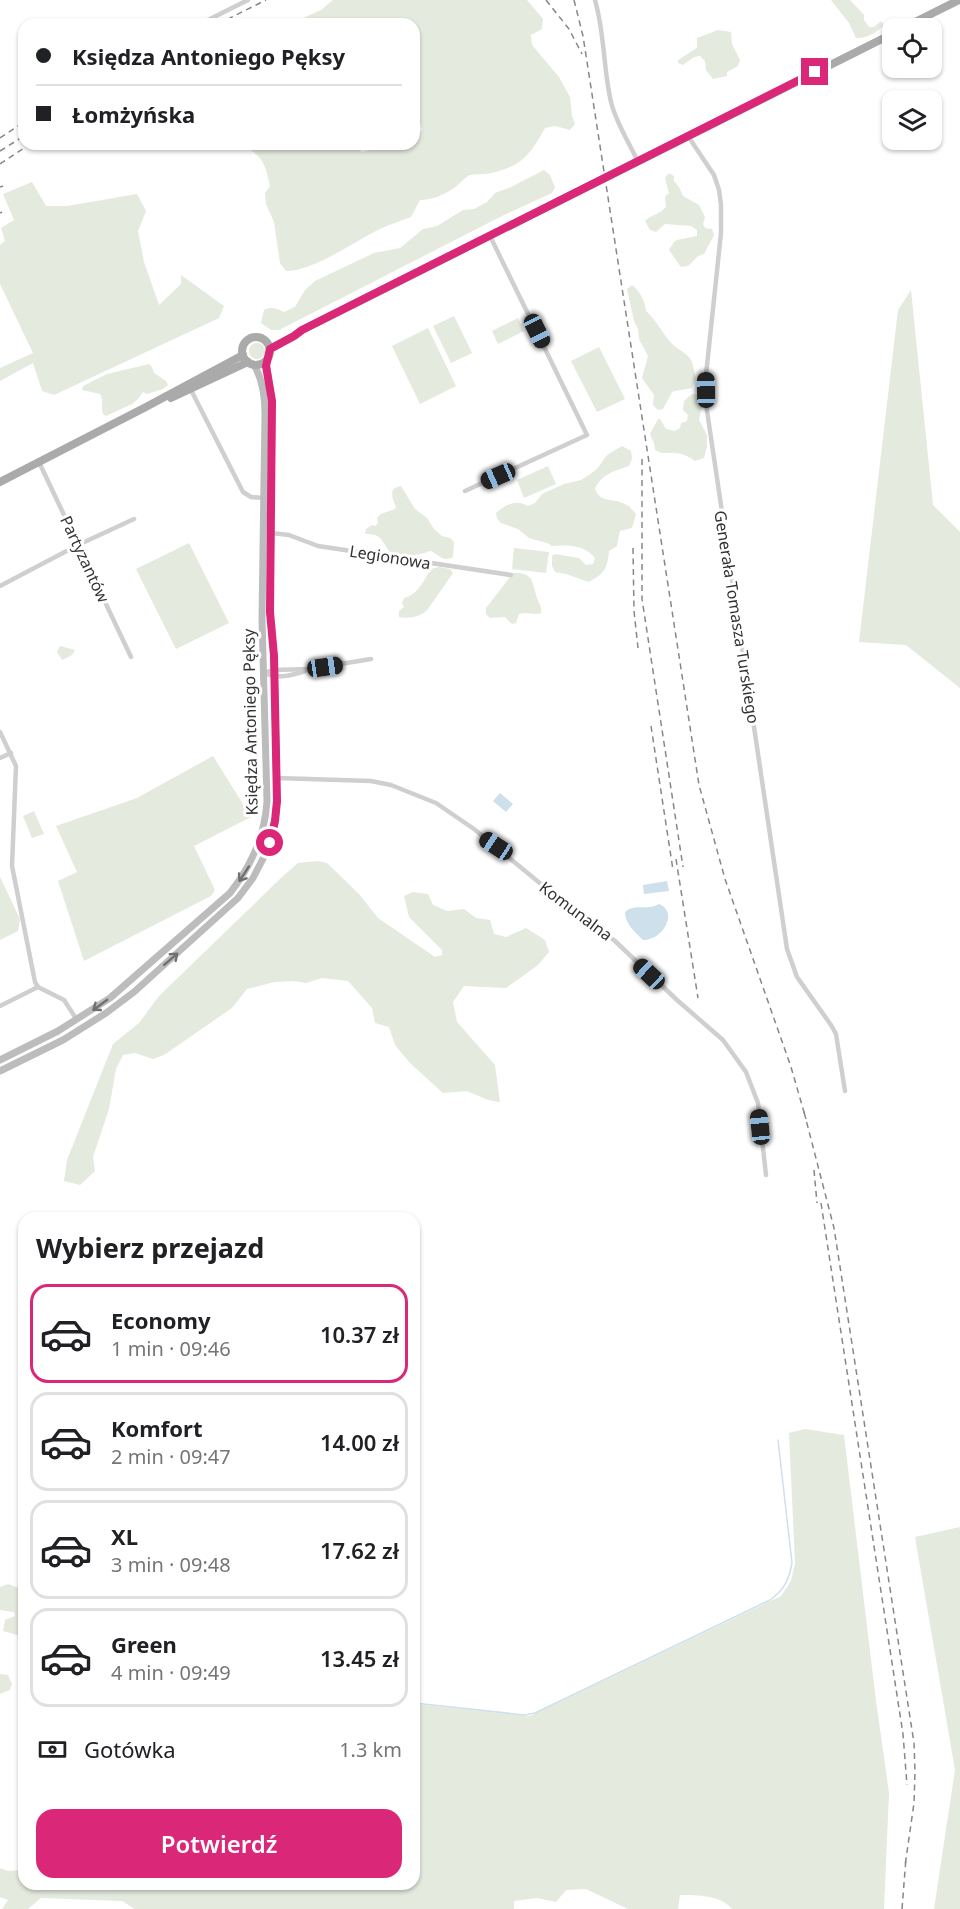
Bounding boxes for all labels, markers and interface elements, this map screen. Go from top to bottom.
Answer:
map controls [882,18,942,150]
button: locate [882,18,942,78]
text: Księdza Antoniego Pęksy [72,41,345,71]
route end [801,58,828,85]
button: layers [882,90,942,150]
text: Łomżyńska [72,99,195,129]
car [521,311,553,351]
car [697,372,715,408]
car [478,460,518,492]
street label: Generała Tomasza Turskiego [709,509,765,725]
street label: Partyzantów [55,512,115,606]
street label: Legionowa [348,540,432,574]
street label: Księdza Antoniego Pęksy [237,628,263,815]
car [306,656,344,678]
route start [256,829,283,856]
car [476,829,516,863]
one-way arrow [237,865,249,882]
street label: Komunalna [535,876,617,946]
one-way arrow [163,952,178,966]
car [630,955,668,993]
one-way arrow [92,999,109,1011]
car [749,1108,771,1146]
text: Wybierz przejazd [36,1229,264,1266]
text: Economy [111,1305,210,1335]
icon: car [39,1307,93,1361]
text: 10.37 zł [320,1319,399,1349]
text: 1 min · 09:46 [111,1335,231,1362]
text: Komfort [111,1413,202,1443]
icon: car [39,1415,93,1469]
text: 14.00 zł [320,1427,399,1457]
text: 2 min · 09:47 [111,1443,231,1470]
text: XL [111,1521,138,1551]
icon: car [39,1523,93,1577]
text: 17.62 zł [320,1535,399,1565]
text: 3 min · 09:48 [111,1551,231,1578]
text: Green [111,1629,177,1659]
icon: car [39,1631,93,1685]
text: 13.45 zł [320,1643,399,1673]
text: 4 min · 09:49 [111,1659,231,1686]
icon: cash [36,1733,69,1766]
text: Gotówka [84,1734,176,1764]
text: 1.3 km [339,1736,402,1763]
button: Potwierdź [36,1809,402,1878]

